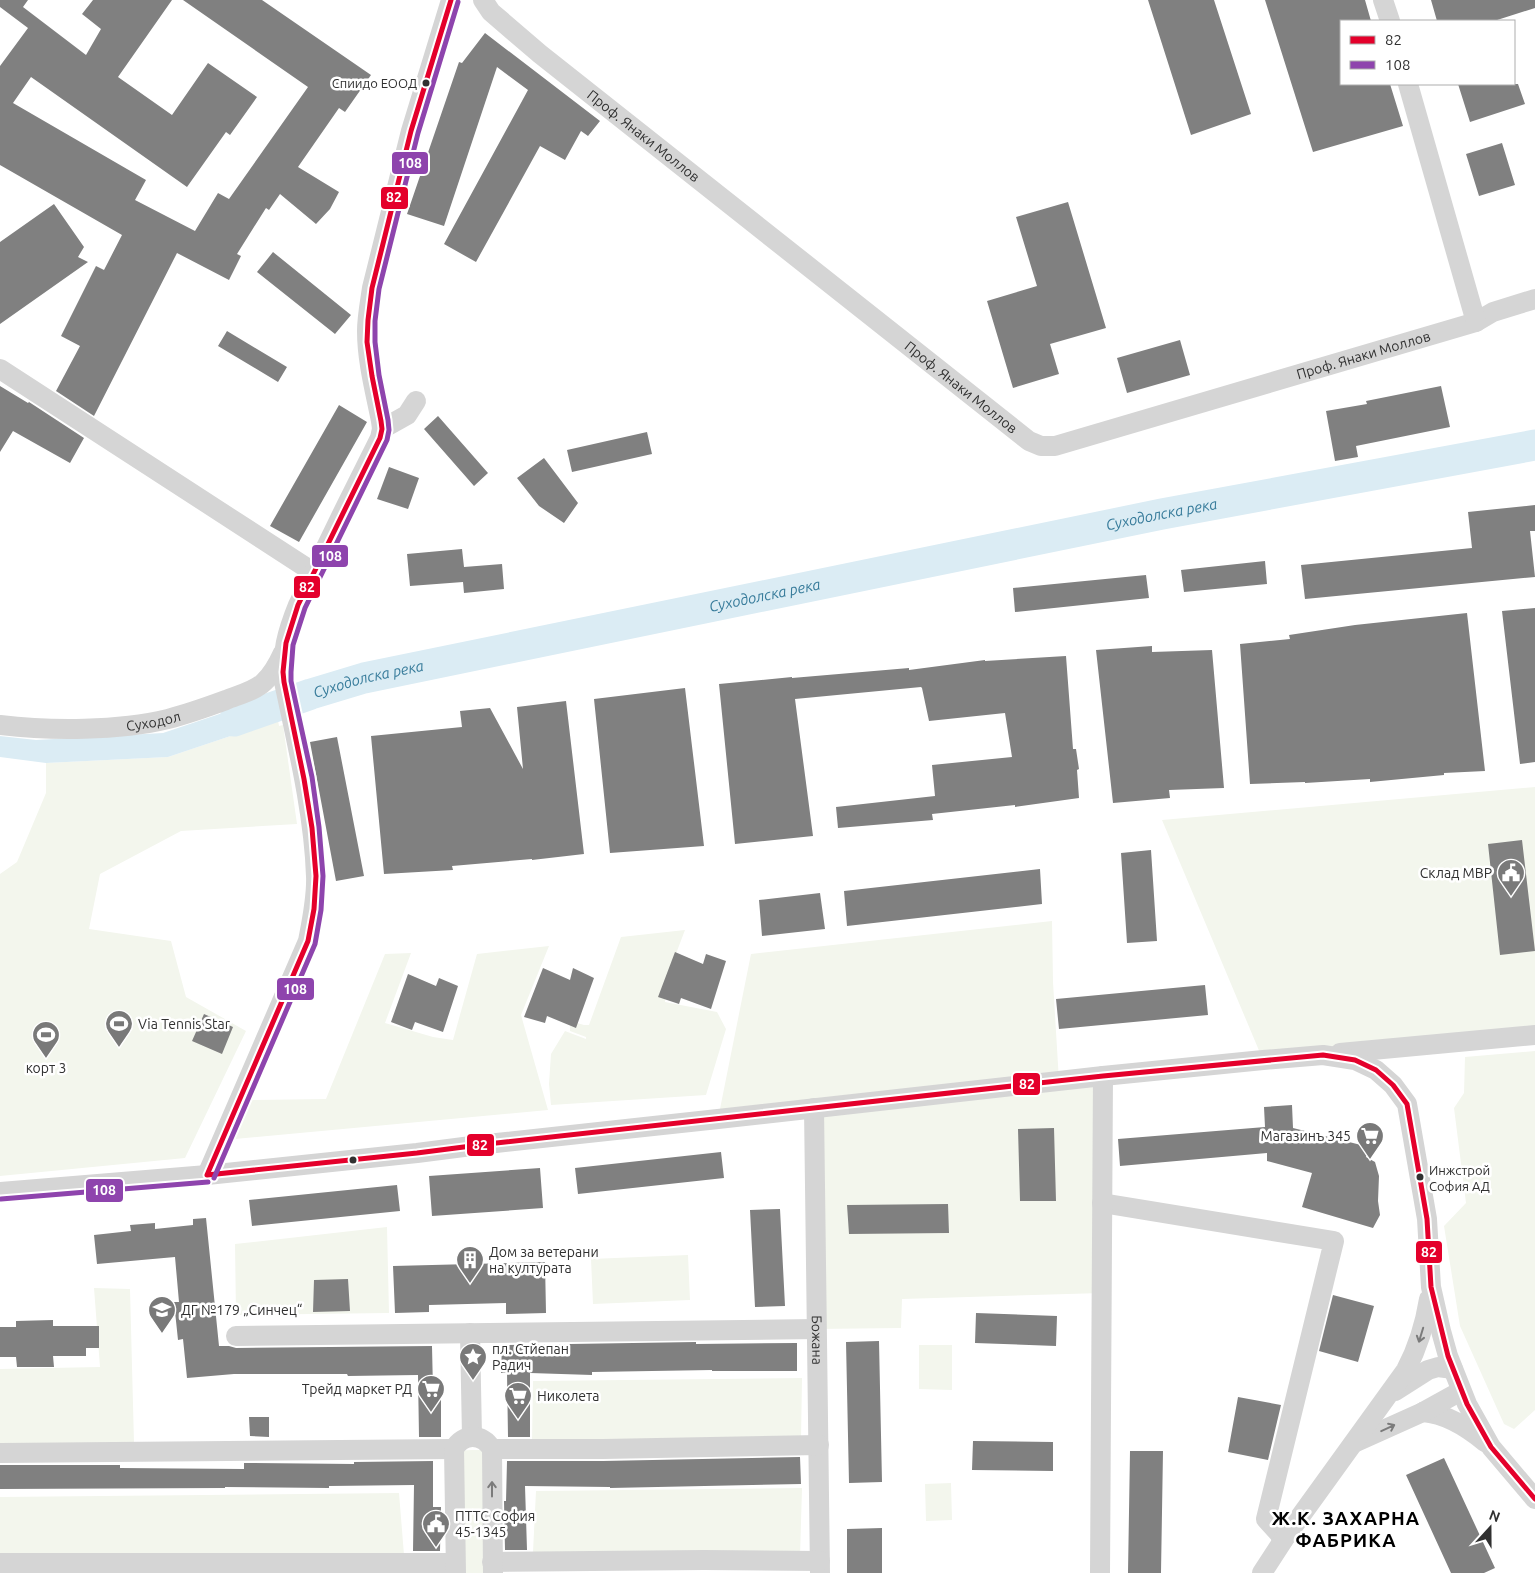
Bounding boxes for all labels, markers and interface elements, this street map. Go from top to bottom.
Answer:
legend [1340,20,1515,85]
text: 82 [1385,31,1402,48]
text: 108 [1385,56,1410,73]
place label: Спиидо ЕООД [332,76,417,90]
marker: Спиидо ЕООД [421,78,431,88]
street label: Проф. Янаки Моллов [584,87,703,185]
line badge: 108 [391,151,429,175]
text: 108 [398,155,422,171]
line badge: 82 [380,186,409,210]
text: 82 [386,189,402,205]
street label: Проф. Янаки Моллов [1295,328,1432,382]
street label: Проф. Янаки Моллов [902,338,1021,437]
water label: Суходолска река [1104,495,1219,533]
line badge: 108 [311,544,349,568]
text: 108 [318,548,342,564]
line badge: 82 [293,575,321,599]
water label: Суходолска река [707,575,822,615]
text: 82 [299,579,315,595]
water label: Суходолска река [311,657,425,701]
street label: Суходол [125,708,182,734]
public building icon: Склад МВР [1496,858,1526,897]
place label: Склад МВР [1420,865,1492,881]
line badge: 108 [276,977,315,1001]
text: 108 [283,981,307,997]
sports icon: Via Tennis Star [104,1009,134,1048]
place label: Via Tennis Star [138,1016,231,1032]
sports icon: корт 3 [31,1020,61,1059]
place label: корт 3 [26,1060,66,1076]
line badge: 82 [1012,1072,1041,1096]
text: 82 [1019,1076,1035,1092]
supermarket icon: Магазинъ 345 [1355,1121,1385,1160]
place label: Магазинъ 345 [1261,1128,1351,1144]
line badge: 82 [466,1133,495,1157]
text: 82 [472,1137,488,1153]
unlabelled marker [348,1155,358,1165]
place label: Инжстрой София АД [1429,1163,1490,1193]
marker: Инжстрой София АД [1415,1172,1425,1182]
line badge: 108 [85,1178,124,1203]
text: 108 [92,1182,116,1198]
line badge: 82 [1415,1240,1443,1264]
place label: Дом за ветерани на културата [489,1244,599,1276]
text: 82 [1421,1244,1437,1260]
building icon: Дом за ветерани на културата [455,1245,485,1284]
school or university icon: ДГ №179 „Синчец“ [147,1295,177,1334]
place label: ДГ №179 „Синчец“ [181,1302,303,1318]
street label: Божана [809,1315,825,1365]
one-way arrow [1416,1326,1426,1342]
place label: пл. Стйепан Радич [492,1341,569,1373]
place icon: пл. Стйепан Радич [458,1342,488,1381]
supermarket icon: Трейд маркет РД [416,1374,446,1413]
place label: Трейд маркет РД [302,1381,412,1397]
supermarket icon: Николета [503,1381,533,1420]
place label: Николета [537,1388,600,1404]
one-way arrow [1380,1423,1395,1432]
one-way arrow [487,1482,497,1498]
north arrow [1465,1503,1515,1553]
district label: Ж.К. ЗАХАРНА ФАБРИКА [1272,1507,1420,1551]
text: N [1487,1507,1502,1525]
place label: ПТТС София 45-1345 [455,1508,535,1540]
public building icon: ПТТС София 45-1345 [421,1509,451,1548]

